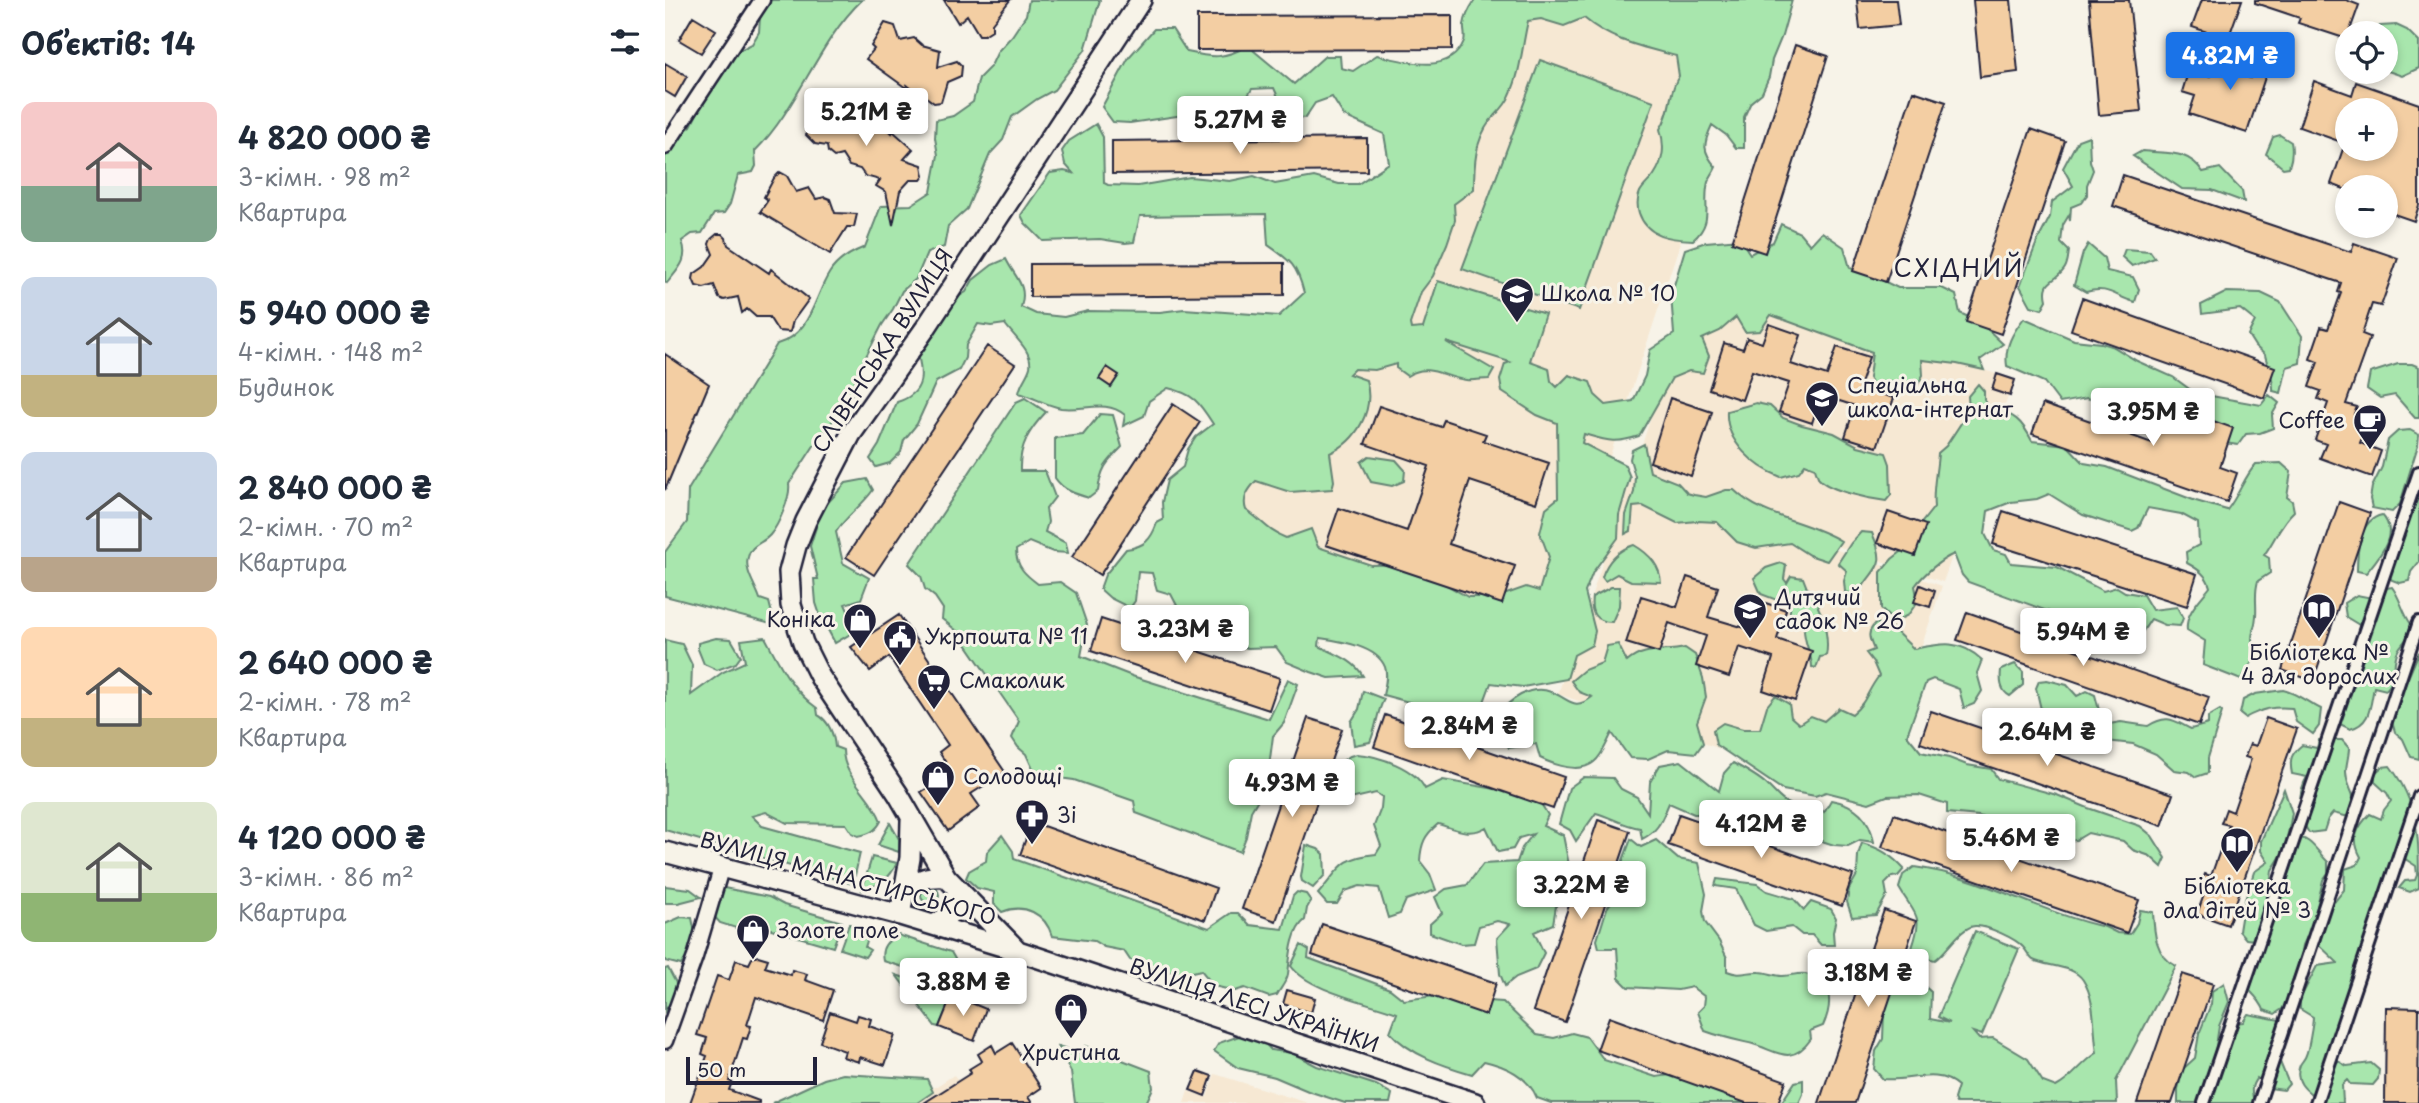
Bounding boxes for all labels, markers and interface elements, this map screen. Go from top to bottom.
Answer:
text: Об’єктів: 14 [21,20,195,65]
map controls [2335,21,2398,238]
button: locate [2335,21,2398,84]
icon: filters [606,23,644,61]
pin: 4.82M ₴ [2165,32,2295,92]
text: 4.82M ₴ [2182,37,2278,72]
pin: 5.21M ₴ [801,88,931,148]
text: 5.21M ₴ [820,93,912,128]
pin: 5.27M ₴ [1175,96,1305,156]
button: + [2335,98,2398,161]
text: 5.27M ₴ [1193,101,1287,136]
text: 4 820 000 ₴ [238,114,431,159]
icon: home [77,130,161,214]
text: 3-кімн. · 98 m² [238,159,411,194]
button: − [2335,175,2398,238]
text: Квартира [238,194,346,229]
street label: СЛІВЕНСЬКА ВУЛИЦЯ [803,241,960,459]
district label: СХІДНИЙ [1894,249,2024,285]
school or university icon: Школа № 10 [1498,275,1536,324]
place label: Школа № 10 [1541,276,1675,308]
text: 5 940 000 ₴ [238,289,430,334]
icon: home [77,305,161,389]
text: 4-кімн. · 148 m² [238,334,423,369]
place label: Спеціальна школа-інтернат [1847,368,2013,424]
text: Будинок [238,369,334,404]
school or university icon: Спеціальна школа-інтернат [1803,379,1841,428]
pin: 3.95M ₴ [2088,388,2218,448]
text: 3.95M ₴ [2107,393,2199,428]
cafe icon: Coffee [2351,402,2389,451]
place label: Coffee [2278,403,2345,435]
text: 2 840 000 ₴ [238,464,432,509]
icon: home [77,480,161,564]
text: 2-кімн. · 70 m² [238,509,413,544]
text: Квартира [238,544,346,579]
place label: Дитячий садок № 26 [1774,580,1904,636]
school or university icon: Дитячий садок № 26 [1731,591,1769,640]
library icon: Бібліотека № 4 для дорослих [2300,591,2338,640]
shop icon: Коніка [841,601,879,650]
place label: Коніка [767,602,835,634]
pin: 3.23M ₴ [1120,606,1250,665]
pin: 5.94M ₴ [2018,608,2148,668]
text: 3.23M ₴ [1137,610,1233,645]
text: 5.94M ₴ [2036,613,2130,648]
public building icon: Укрпошта № 11 [881,618,919,667]
place label: Укрпошта № 11 [925,619,1088,651]
place label: Бібліотека № 4 для дорослих [2241,635,2397,691]
text: 2 640 000 ₴ [238,639,433,684]
icon: home [77,655,161,739]
supermarket icon: Смаколик [915,662,953,711]
place label: Смаколик [959,663,1065,695]
text: 2-кімн. · 78 m² [238,684,412,719]
pin: 2.84M ₴ [1404,702,1534,762]
text: 2.84M ₴ [1420,707,1518,742]
pin: 2.64M ₴ [1982,708,2112,768]
text: 2.64M ₴ [1998,713,2096,748]
text: Квартира [238,719,346,754]
shop icon: Солодощі [919,758,957,807]
place label: Солодощі [963,759,1062,791]
pin: 4.93M ₴ [1227,760,1357,819]
text: 4.93M ₴ [1245,764,1339,799]
pharmacy icon: 3і [1013,797,1051,846]
place label: 3і [1057,798,1077,830]
pin: 4.12M ₴ [1696,800,1826,860]
text: 4.12M ₴ [1715,805,1807,840]
text: 4 120 000 ₴ [238,814,426,859]
pin: 5.46M ₴ [1946,814,2076,874]
text: 5.46M ₴ [1962,819,2060,854]
street label: ВУЛИЦЯ МАНАСТИРСЬКОГО [697,822,1000,932]
library icon: Бібліотека дла дітей № 3 [2218,825,2256,874]
icon: home [77,830,161,914]
text: 3-кімн. · 86 m² [238,859,414,894]
pin: 3.22M ₴ [1516,862,1646,921]
text: 3.22M ₴ [1533,866,1629,901]
place label: Бібліотека дла дітей № 3 [2163,869,2311,925]
text: Квартира [238,894,346,929]
shop icon: Золоте поле [734,912,772,961]
place label: Золоте поле [777,913,899,945]
street label: ВУЛИЦЯ ЛЕСІ УКРАЇНКИ [1126,949,1383,1060]
pin: 3.18M ₴ [1803,950,1933,1009]
text: 3.18M ₴ [1824,954,1912,989]
pin: 3.88M ₴ [898,958,1028,1018]
text: 3.88M ₴ [916,963,1010,998]
shop icon: Христина [1052,991,1090,1040]
place label: Христина [1022,1035,1121,1067]
scale bar [686,1054,817,1086]
text: 50 m [697,1055,746,1083]

